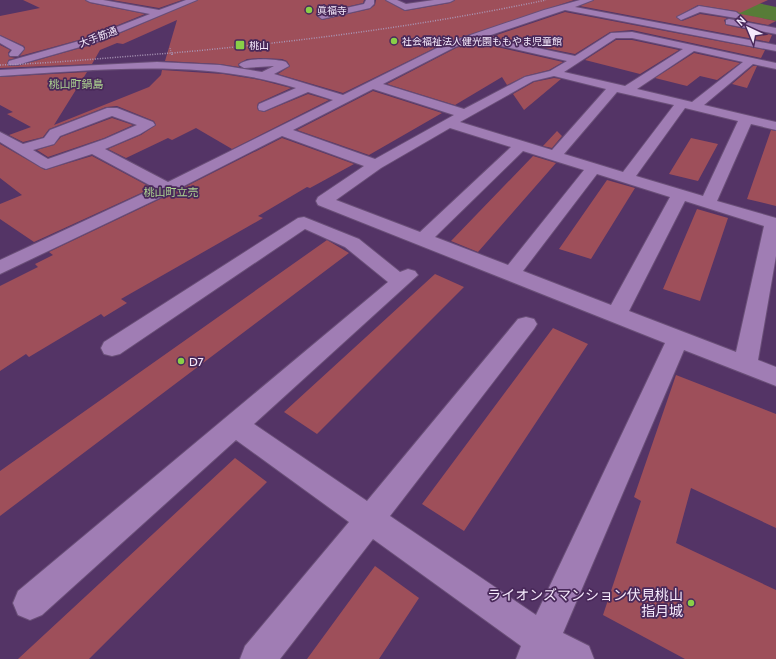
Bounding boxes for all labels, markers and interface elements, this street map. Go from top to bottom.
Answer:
place label: 眞福寺 [317,4,347,17]
marker: 眞福寺 [304,5,314,15]
north arrow [728,8,768,48]
text: N [733,13,749,29]
street label: 大手筋通 [77,24,119,50]
place label: 社会福祉法人健光園ももやま児童館 [402,35,562,48]
marker: 社会福祉法人健光園ももやま児童館 [389,36,399,46]
marker: 桃山 [234,39,246,51]
place label: 桃山 [249,39,269,52]
district label: 桃山町鍋島 [49,77,104,91]
district label: 桃山町立売 [144,185,199,199]
place label: D7 [189,354,204,369]
marker: D7 [176,356,186,366]
place label: ライオンズマンション伏見桃山 指月城 [487,586,683,620]
marker: ライオンズマンション伏見桃山 指月城 [686,598,696,608]

